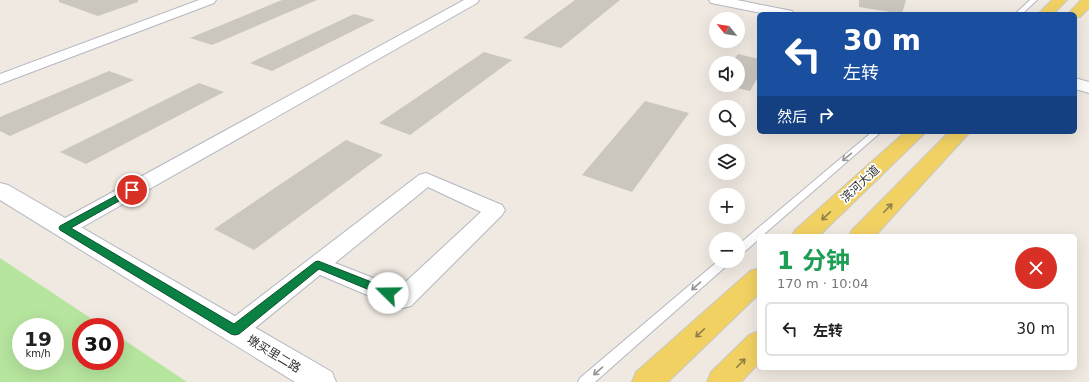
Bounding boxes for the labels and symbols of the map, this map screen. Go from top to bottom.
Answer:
north arrow [709,12,745,48]
one-way arrow [842,153,853,162]
street label: 滨河大道 [838,163,882,205]
pin [115,173,149,207]
one-way arrow [883,203,893,213]
one-way arrow [821,211,831,220]
position arrow [367,272,409,314]
one-way arrow [691,282,702,291]
speed limit sign: 30 [72,318,124,370]
one-way arrow [695,329,705,338]
street label: 墩买里二路 [245,333,303,375]
one-way arrow [736,358,745,368]
one-way arrow [593,366,603,375]

